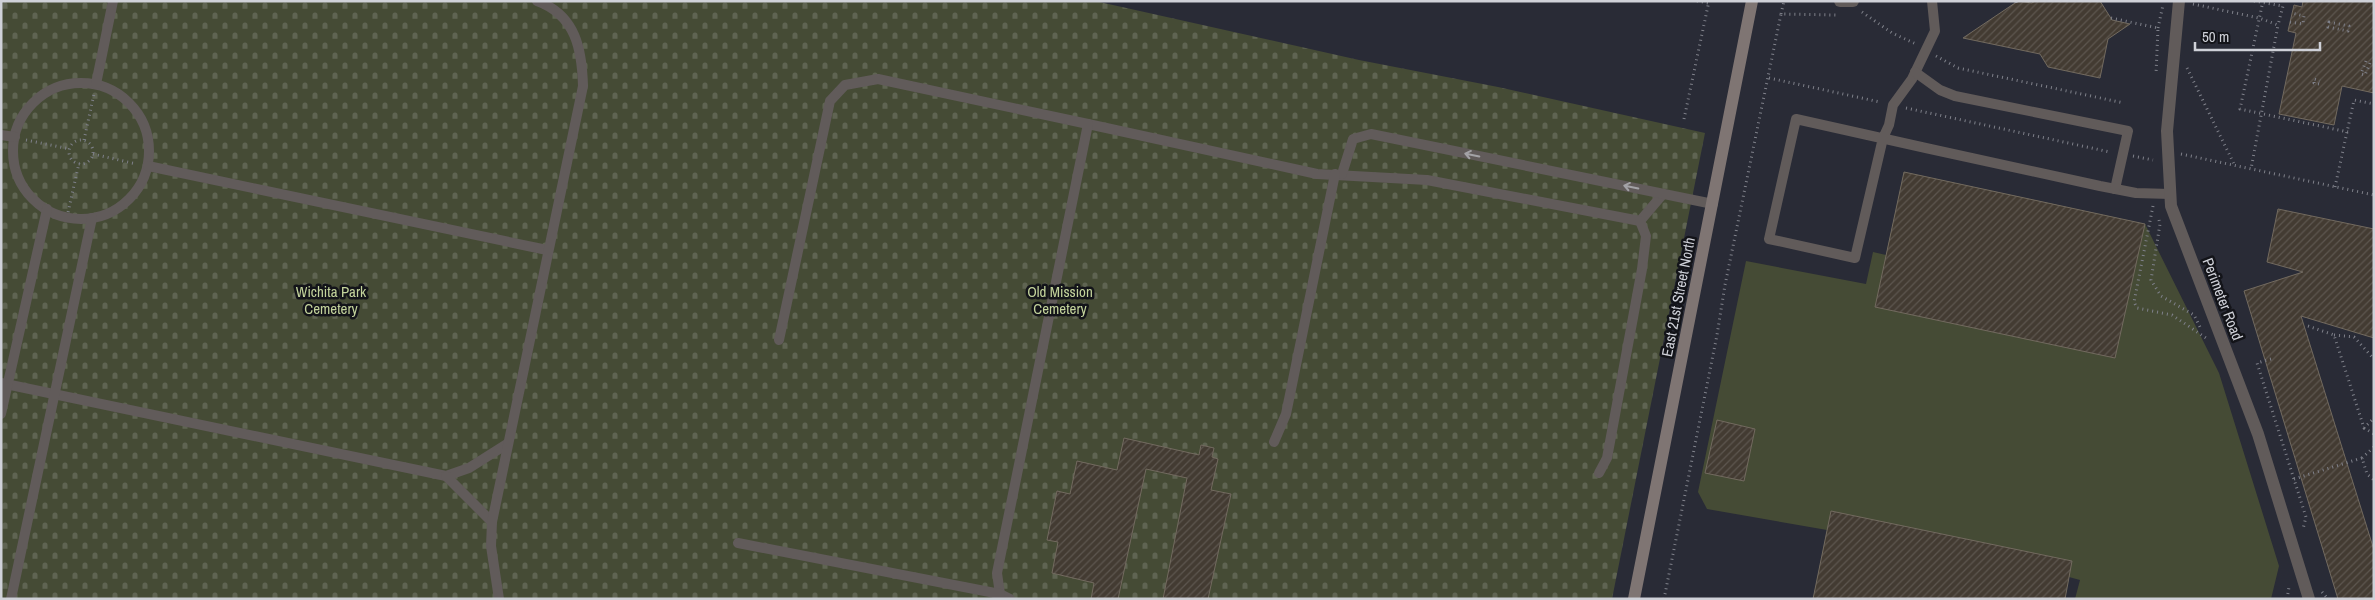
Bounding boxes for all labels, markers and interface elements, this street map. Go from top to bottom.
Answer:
scale bar [2195,20,2320,52]
text: 50 m [2202,26,2229,47]
one-way arrow [1464,149,1480,159]
one-way arrow [1623,182,1639,192]
street label: East 21st Street North [1656,236,1700,358]
street label: Perimeter Road [2198,255,2248,343]
park label: Wichita Park Cemetery [296,281,367,319]
park label: Old Mission Cemetery [1027,281,1093,319]

